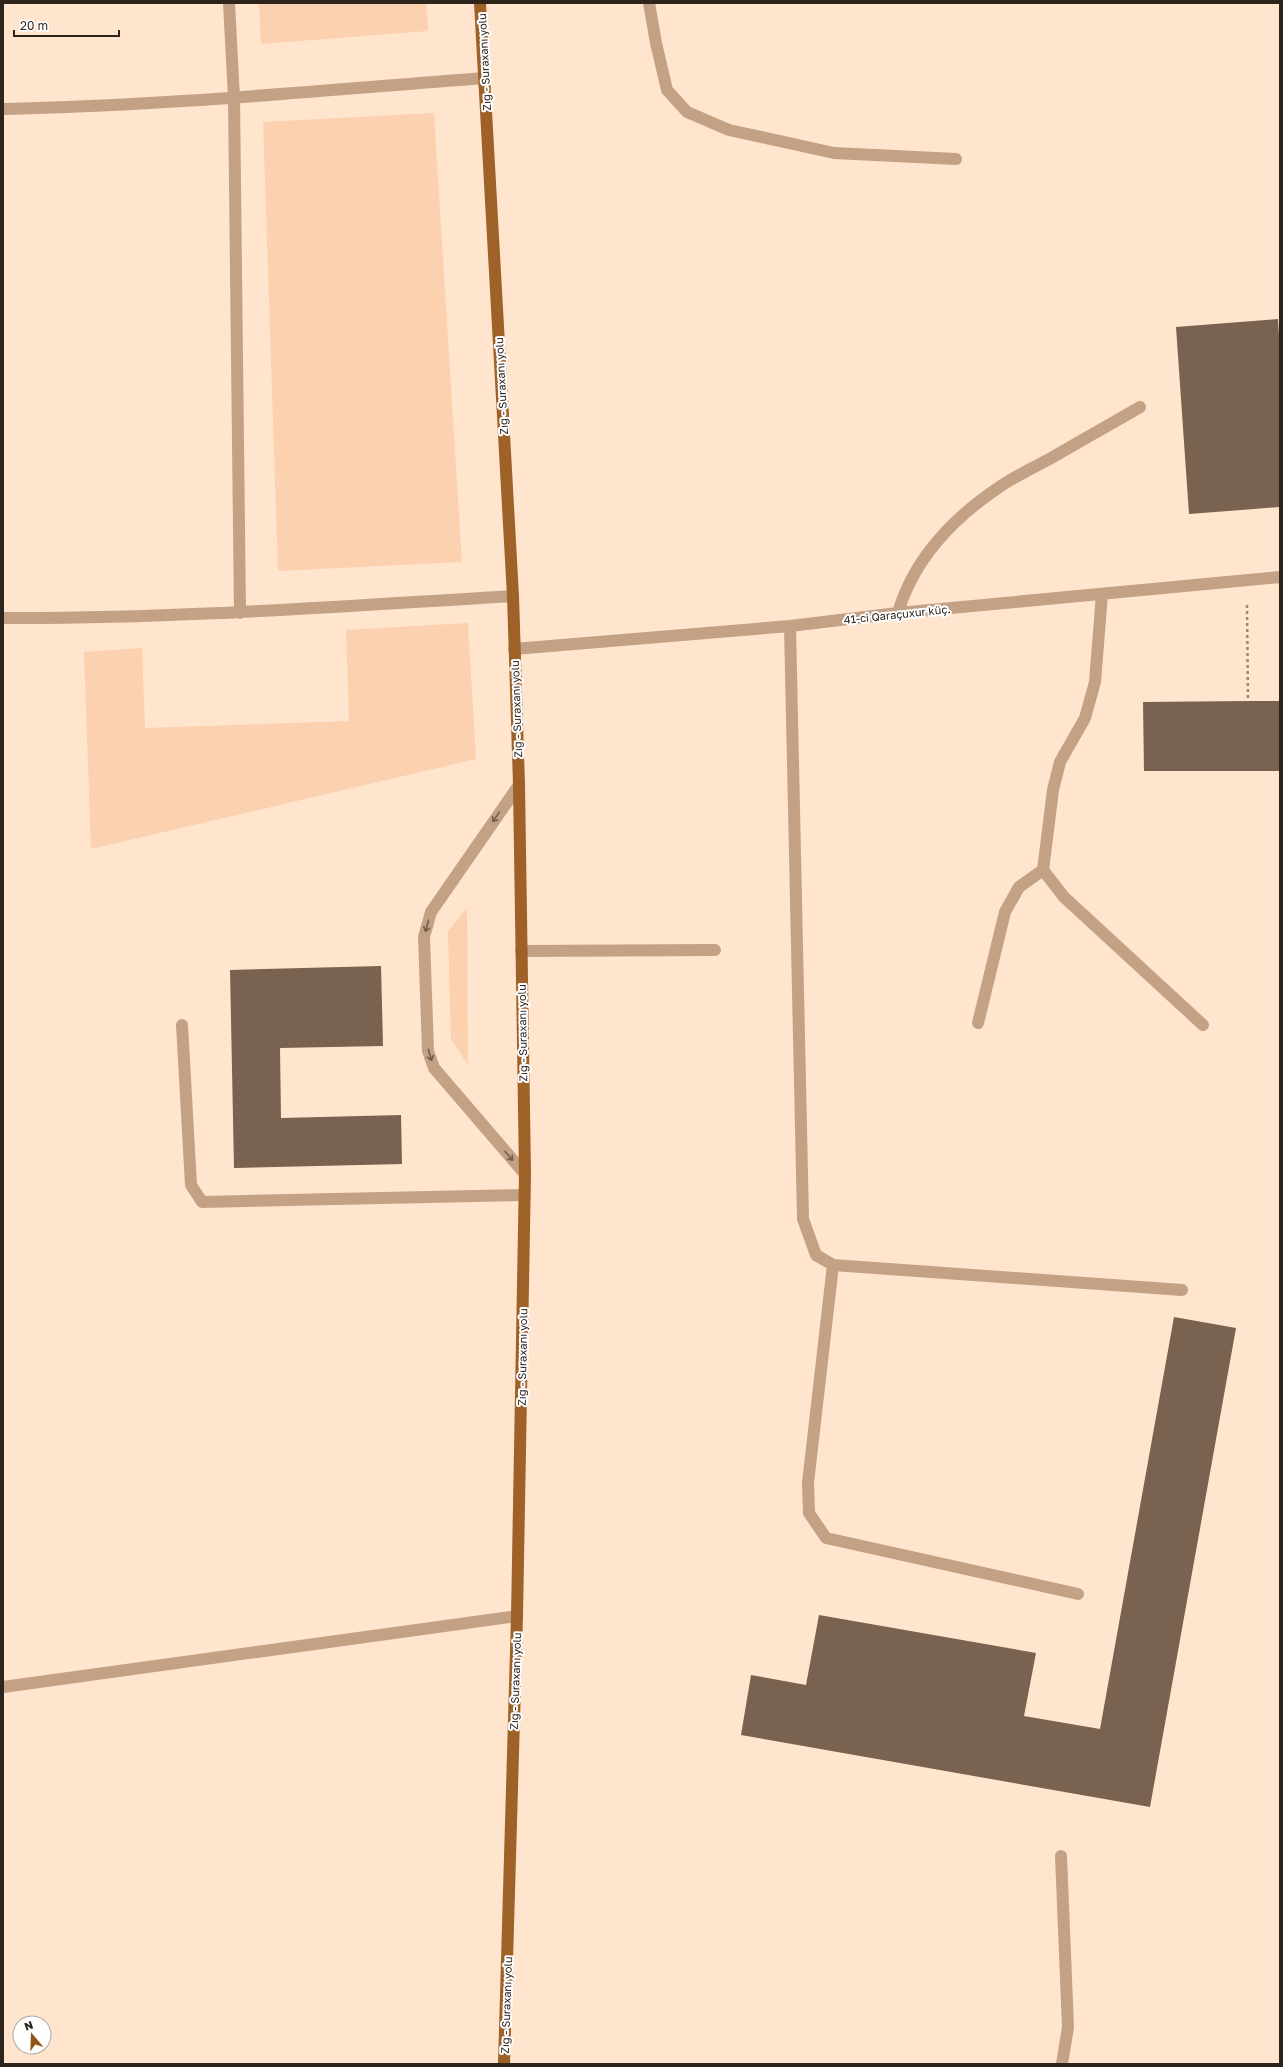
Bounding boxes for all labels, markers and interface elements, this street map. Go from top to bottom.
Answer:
scale bar [14,12,119,38]
street label: Zığ - Suraxanı yolu [475,13,493,111]
text: 20 m [20,18,48,33]
street label: Zığ - Suraxanı yolu [492,337,510,435]
street label: 41-ci Qaraçuxur küç. [843,602,951,626]
street label: Zığ - Suraxanı yolu [508,660,524,758]
one-way arrow [492,811,500,822]
one-way arrow [423,919,430,932]
street label: Zığ - Suraxanı yolu [515,984,529,1082]
one-way arrow [427,1048,434,1061]
one-way arrow [505,1151,514,1162]
street label: Zığ - Suraxanı yolu [515,1308,529,1406]
street label: Zığ - Suraxanı yolu [507,1632,523,1730]
street label: Zığ - Suraxanı yolu [498,1956,514,2054]
north arrow [12,2015,52,2055]
text: N [23,2018,35,2033]

